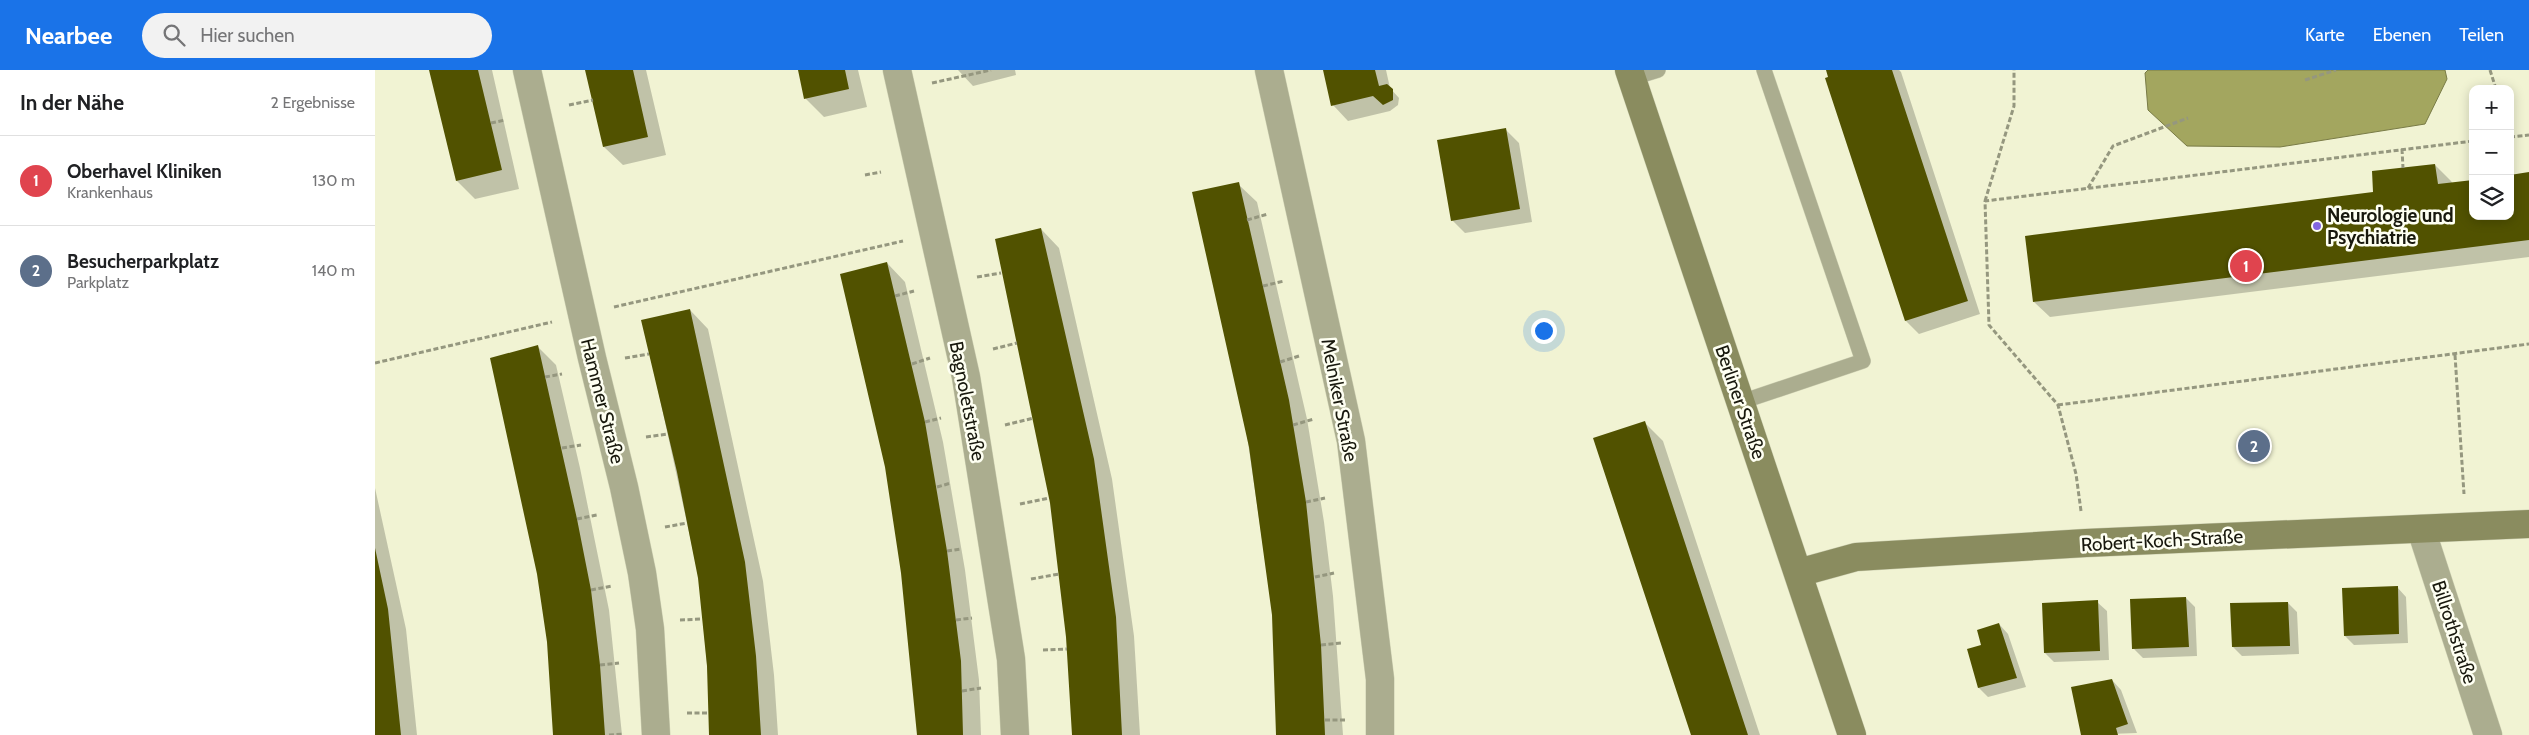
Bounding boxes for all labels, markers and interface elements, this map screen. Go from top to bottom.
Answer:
search box [142,13,492,58]
text: Nearbee [25,21,112,50]
icon: search [160,21,188,49]
text: Hier suchen [200,24,295,47]
text: Karte [2305,24,2345,46]
text: Ebenen [2373,24,2431,46]
text: Teilen [2459,24,2504,46]
map controls [2469,85,2514,220]
button: + [2469,85,2514,130]
text: In der Nähe [20,90,124,115]
text: 2 Ergebnisse [271,93,355,112]
button: − [2469,130,2514,175]
text: Oberhavel Kliniken [67,160,222,183]
text: 1 [33,171,39,190]
text: 130 m [312,171,355,190]
button: layers [2469,175,2514,220]
text: Krankenhaus [67,183,153,202]
place label: Neurologie und Psychiatrie [2327,204,2454,249]
marker: Neurologie und Psychiatrie [2311,220,2323,232]
pin: 1 [2230,247,2262,285]
text: Besucherparkplatz [67,250,219,273]
text: 2 [32,261,40,280]
text: 140 m [312,261,355,280]
text: Parkplatz [67,273,129,292]
your location [1531,318,1557,344]
street label: Hammer Straße [576,336,629,466]
street label: Melniker Straße [1316,337,1363,464]
street label: Bagnoletstraße [945,339,990,463]
street label: Berliner Straße [1710,342,1771,462]
pin: 2 [2238,427,2270,465]
street label: Robert-Koch-Straße [2080,525,2244,556]
street label: Billrothstraße [2427,578,2482,687]

